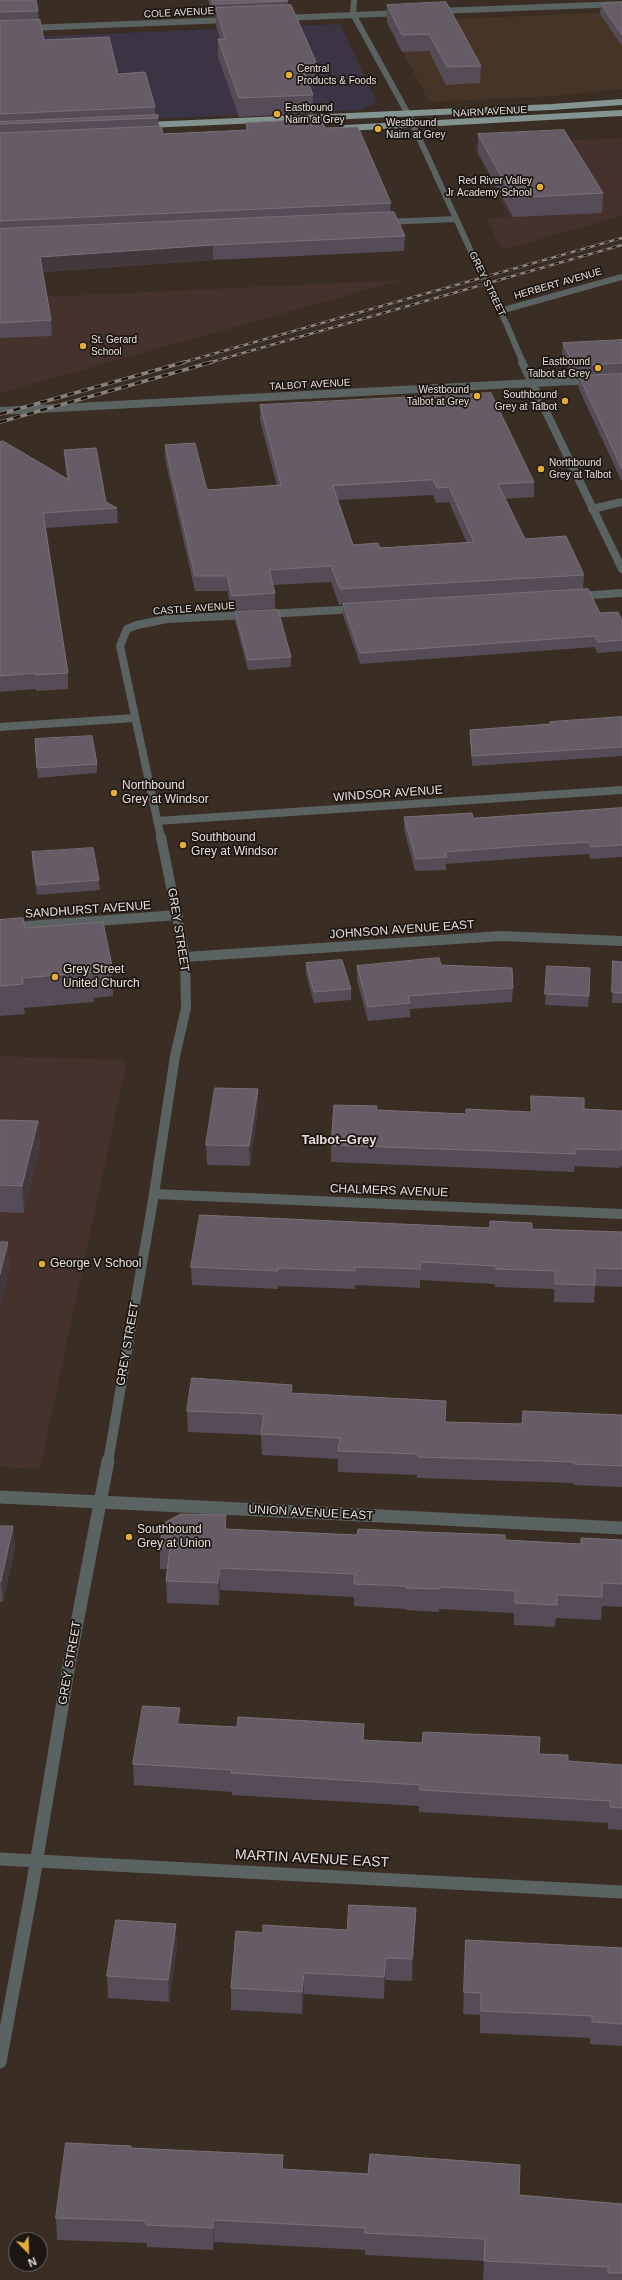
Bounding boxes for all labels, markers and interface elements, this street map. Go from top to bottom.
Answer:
street label: COLE AVENUE [144,5,214,21]
place label: Central Products & Foods [297,63,376,86]
marker: Central Products & Foods [284,70,294,80]
place label: Eastbound Nairn at Grey [285,102,344,126]
street label: NAIRN AVENUE [453,104,527,120]
marker: Eastbound Nairn at Grey [272,109,282,119]
place label: Westbound Nairn at Grey [386,117,445,140]
marker: Westbound Nairn at Grey [373,124,383,134]
place label: Red River Valley Jr Academy School [446,175,532,198]
marker: Red River Valley Jr Academy School [535,182,545,192]
street label: GREY STREET [466,250,508,318]
street label: HERBERT AVENUE [513,266,603,302]
place label: St. Gerard School [91,334,137,358]
marker: St. Gerard School [78,341,88,351]
place label: Eastbound Talbot at Grey [528,356,590,380]
marker: Eastbound Talbot at Grey [593,363,603,373]
street label: TALBOT AVENUE [269,377,351,393]
place label: Westbound Talbot at Grey [407,384,469,408]
place label: Southbound Grey at Talbot [495,389,557,412]
marker: Westbound Talbot at Grey [472,391,482,401]
marker: Southbound Grey at Talbot [560,396,570,406]
place label: Northbound Grey at Talbot [549,457,611,480]
marker: Northbound Grey at Talbot [536,464,546,474]
street label: CASTLE AVENUE [153,600,235,618]
place label: Northbound Grey at Windsor [122,779,209,807]
street label: WINDSOR AVENUE [333,783,443,805]
marker: Northbound Grey at Windsor [109,788,119,798]
place label: Southbound Grey at Windsor [191,831,278,859]
marker: Southbound Grey at Windsor [178,840,188,850]
street label: GREY STREET [164,887,192,973]
street label: SANDHURST AVENUE [24,898,152,922]
street label: JOHNSON AVENUE EAST [329,918,475,942]
place label: Grey Street United Church [63,963,140,991]
marker: Grey Street United Church [50,972,60,982]
district label: Talbot–Grey [302,1132,376,1148]
street label: CHALMERS AVENUE [330,1182,448,1200]
place label: George V School [50,1257,141,1271]
marker: George V School [37,1259,47,1269]
street label: GREY STREET [114,1301,142,1387]
street label: UNION AVENUE EAST [248,1503,374,1523]
place label: Southbound Grey at Union [137,1523,211,1551]
marker: Southbound Grey at Union [124,1532,134,1542]
street label: GREY STREET [56,1620,84,1706]
street label: MARTIN AVENUE EAST [235,1847,389,1871]
north arrow [8,2232,48,2272]
text: N [26,2255,38,2269]

